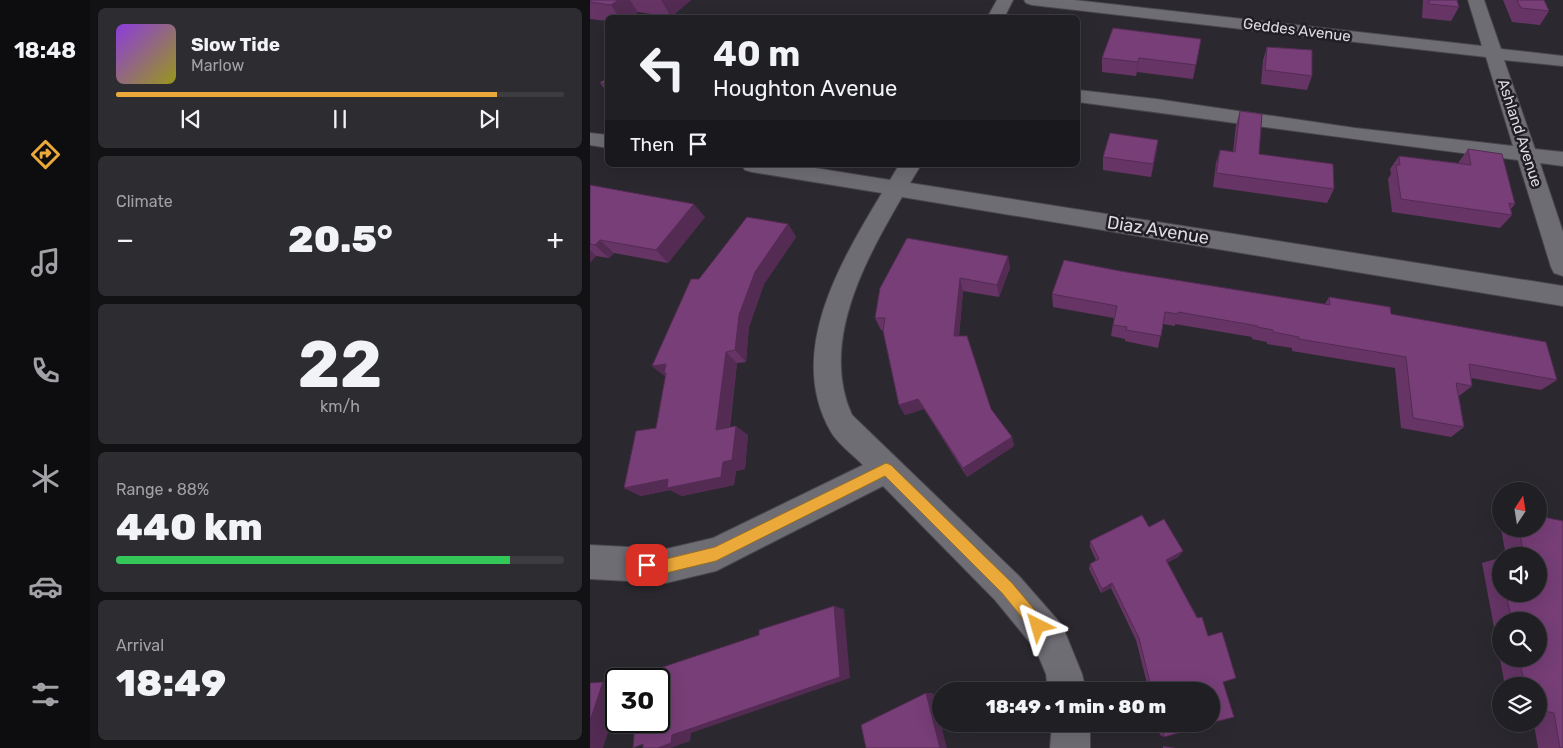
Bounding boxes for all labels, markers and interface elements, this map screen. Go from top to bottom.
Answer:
street label: Geddes Avenue [1242,14,1352,46]
text: Slow Tide [191,33,280,56]
text: 40 m [713,33,800,75]
icon: left [630,35,695,100]
text: 18:48 [14,37,76,64]
text: Marlow [191,56,244,75]
text: Houghton Avenue [713,75,897,102]
street label: Ashland Avenue [1494,77,1546,189]
icon: previous [177,105,205,133]
icon: pause [326,105,354,133]
icon: next [475,105,503,133]
icon: arrive [684,130,712,158]
text: Then [630,133,674,156]
icon: directions [28,137,63,172]
text: Climate [116,192,173,211]
street label: Diaz Avenue [1105,211,1211,249]
text: 20.5° [288,216,393,262]
text: − [116,223,134,256]
text: + [547,223,564,256]
icon: music [28,245,63,280]
text: 22 [298,326,382,403]
icon: phone [28,353,63,388]
text: km/h [320,397,360,416]
icon: climate [28,461,63,496]
text: Range · 88% [116,480,209,499]
north arrow [1492,482,1548,538]
map controls [1492,482,1547,732]
text: 440 km [116,504,263,550]
pin [626,544,668,586]
button: sound [1492,547,1547,602]
icon: arrive [633,551,661,579]
icon: car [28,569,63,604]
position arrow [1011,599,1063,651]
button: search [1492,612,1547,667]
text: Arrival [116,636,164,655]
text: 18:49 [116,660,226,706]
speed limit sign: 30 [605,668,670,733]
icon: filters [28,677,63,712]
button: layers [1492,677,1547,732]
text: 18:49 · 1 min · 80 m [986,695,1166,718]

